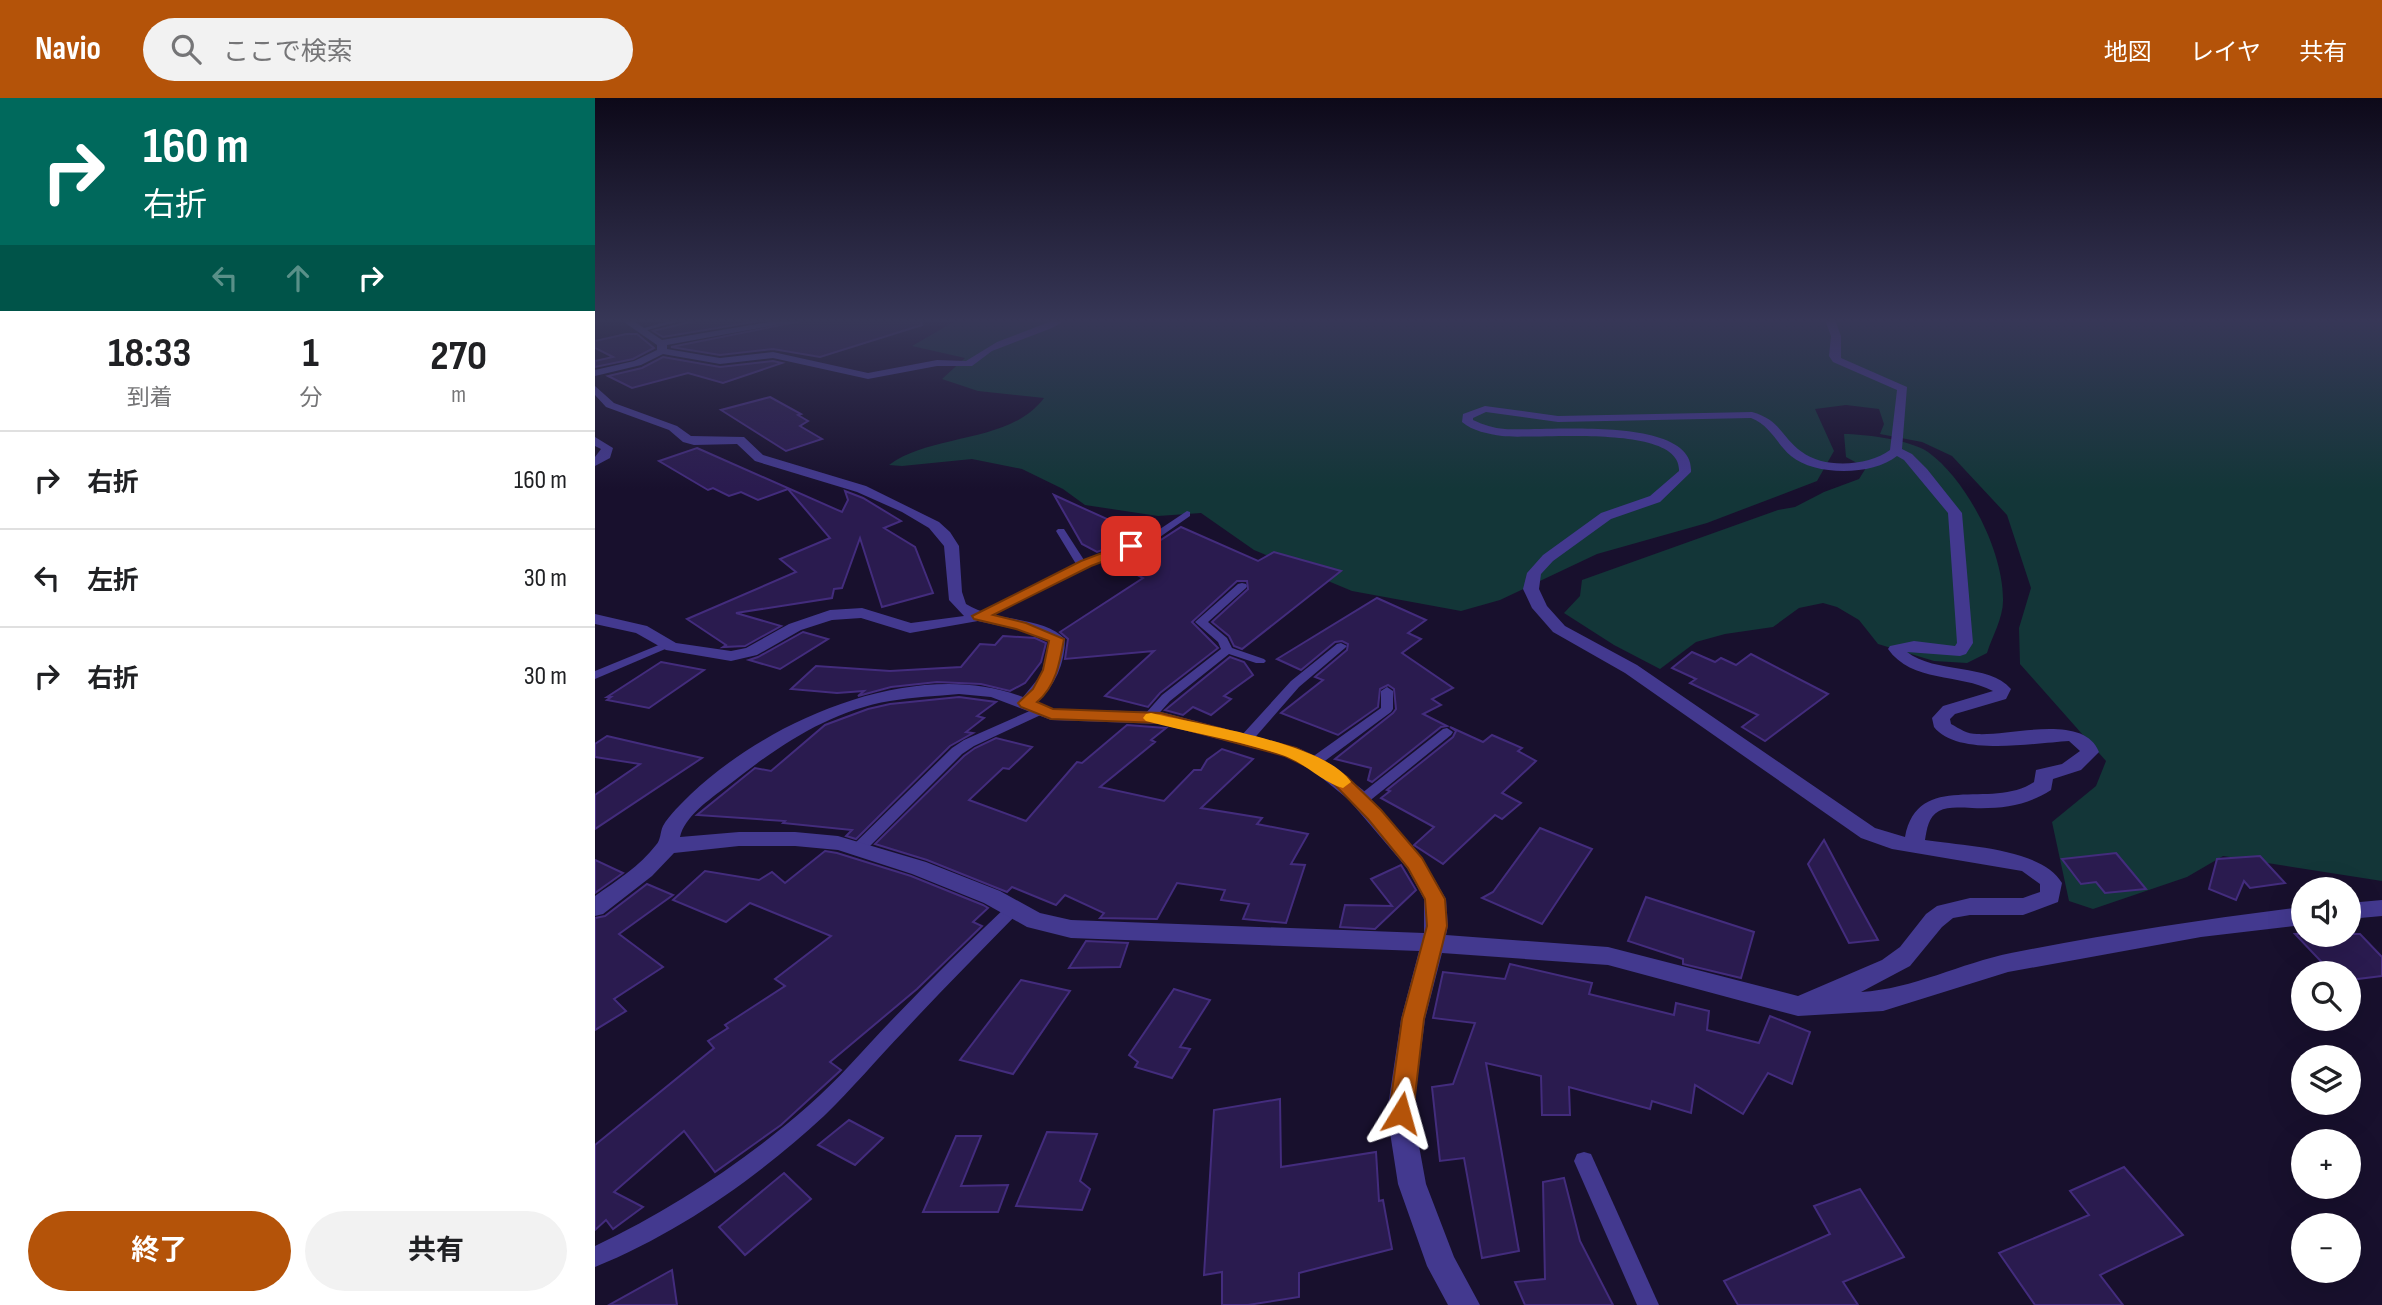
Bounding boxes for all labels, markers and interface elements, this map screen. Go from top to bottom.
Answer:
search box [143,18,633,81]
text: Navio [35,29,101,69]
icon: search [167,30,205,68]
text: ここで検索 [223,37,353,68]
text: 地図 [2104,38,2152,67]
text: レイヤ [2190,38,2261,67]
text: 共有 [2299,38,2347,67]
text: 160 m [143,118,249,177]
icon: right [28,126,119,217]
text: 右折 [143,186,207,225]
icon: left [206,259,244,297]
icon: ahead [279,259,317,297]
icon: right [352,259,390,297]
text: 18:33 [108,328,191,379]
text: 1 [303,328,319,379]
text: 270 [430,331,487,382]
text: m [451,381,466,409]
text: 到着 [127,384,173,412]
text: 分 [299,384,322,412]
icon: right [28,461,66,499]
text: 160 m [514,465,567,496]
text: 右折 [87,468,139,499]
pin [1101,516,1161,576]
icon: arrive [1112,527,1150,565]
icon: left [28,559,66,597]
text: 30 m [524,563,567,594]
text: 左折 [87,566,139,597]
icon: right [28,657,66,695]
text: 30 m [524,661,567,692]
text: 右折 [87,664,139,695]
map controls [2291,877,2361,1283]
button: sound [2291,877,2361,947]
button: search [2291,961,2361,1031]
button: layers [2291,1045,2361,1115]
position arrow [1364,1076,1438,1150]
button: + [2291,1129,2361,1199]
button: 終了 [28,1211,291,1291]
button: 共有 [305,1211,567,1291]
button: − [2291,1213,2361,1283]

